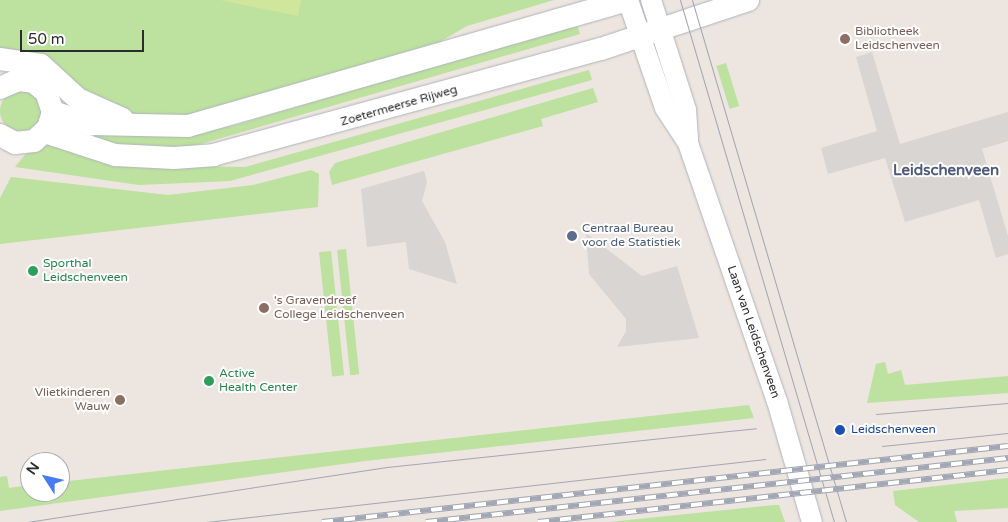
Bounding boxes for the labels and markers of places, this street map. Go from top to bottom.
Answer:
place label: Bibliotheek Leidschenveen [855,25,940,53]
marker: Bibliotheek Leidschenveen [839,33,851,45]
place label: Centraal Bureau voor de Statistiek [582,222,681,250]
marker: Centraal Bureau voor de Statistiek [566,230,578,242]
place label: Sporthal Leidschenveen [43,257,128,285]
marker: Sporthal Leidschenveen [27,265,39,277]
place label: 's Gravendreef College Leidschenveen [274,294,405,322]
marker: 's Gravendreef College Leidschenveen [258,302,270,314]
place label: Active Health Center [219,367,297,395]
marker: Active Health Center [203,375,215,387]
place label: Vlietkinderen Wauw [35,386,110,414]
marker: Vlietkinderen Wauw [114,394,126,406]
marker: Leidschenveen [833,423,847,437]
place label: Leidschenveen [851,423,936,437]

